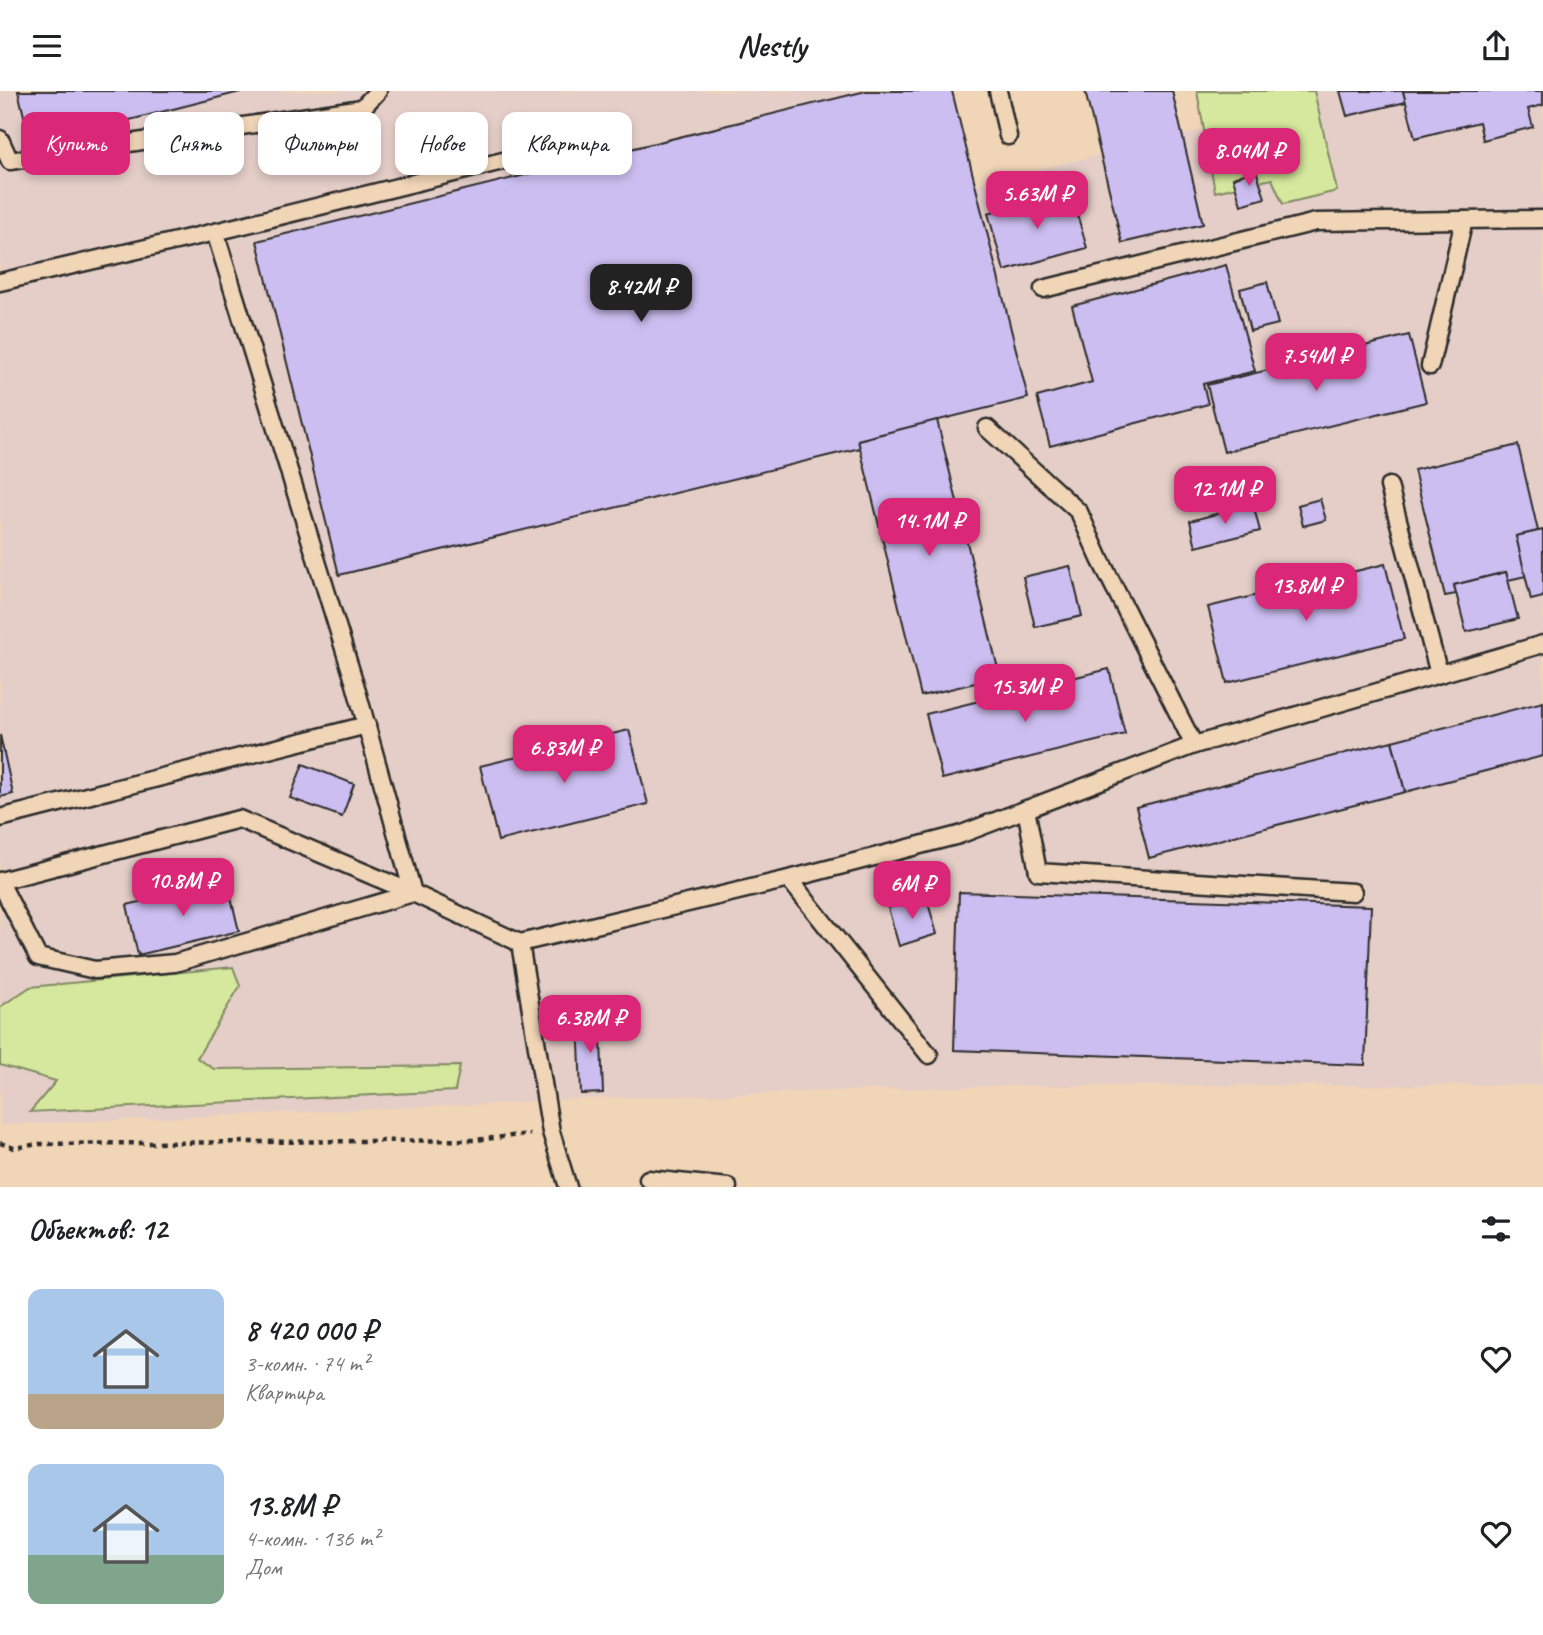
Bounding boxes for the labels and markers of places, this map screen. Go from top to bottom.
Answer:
pin: 8.04M ₽ [1184,129,1314,188]
pin: 5.63M ₽ [972,171,1102,231]
pin: 8.42M ₽ [576,265,706,324]
pin: 7.54M ₽ [1251,334,1381,393]
pin: 12.1M ₽ [1160,467,1290,526]
pin: 14.1M ₽ [864,498,994,558]
pin: 13.8M ₽ [1241,563,1371,623]
pin: 15.3M ₽ [960,665,1090,724]
pin: 6.83M ₽ [499,725,629,785]
pin: 10.8M ₽ [118,859,248,918]
pin: 6M ₽ [871,861,953,921]
pin: 6.38M ₽ [525,995,655,1055]

